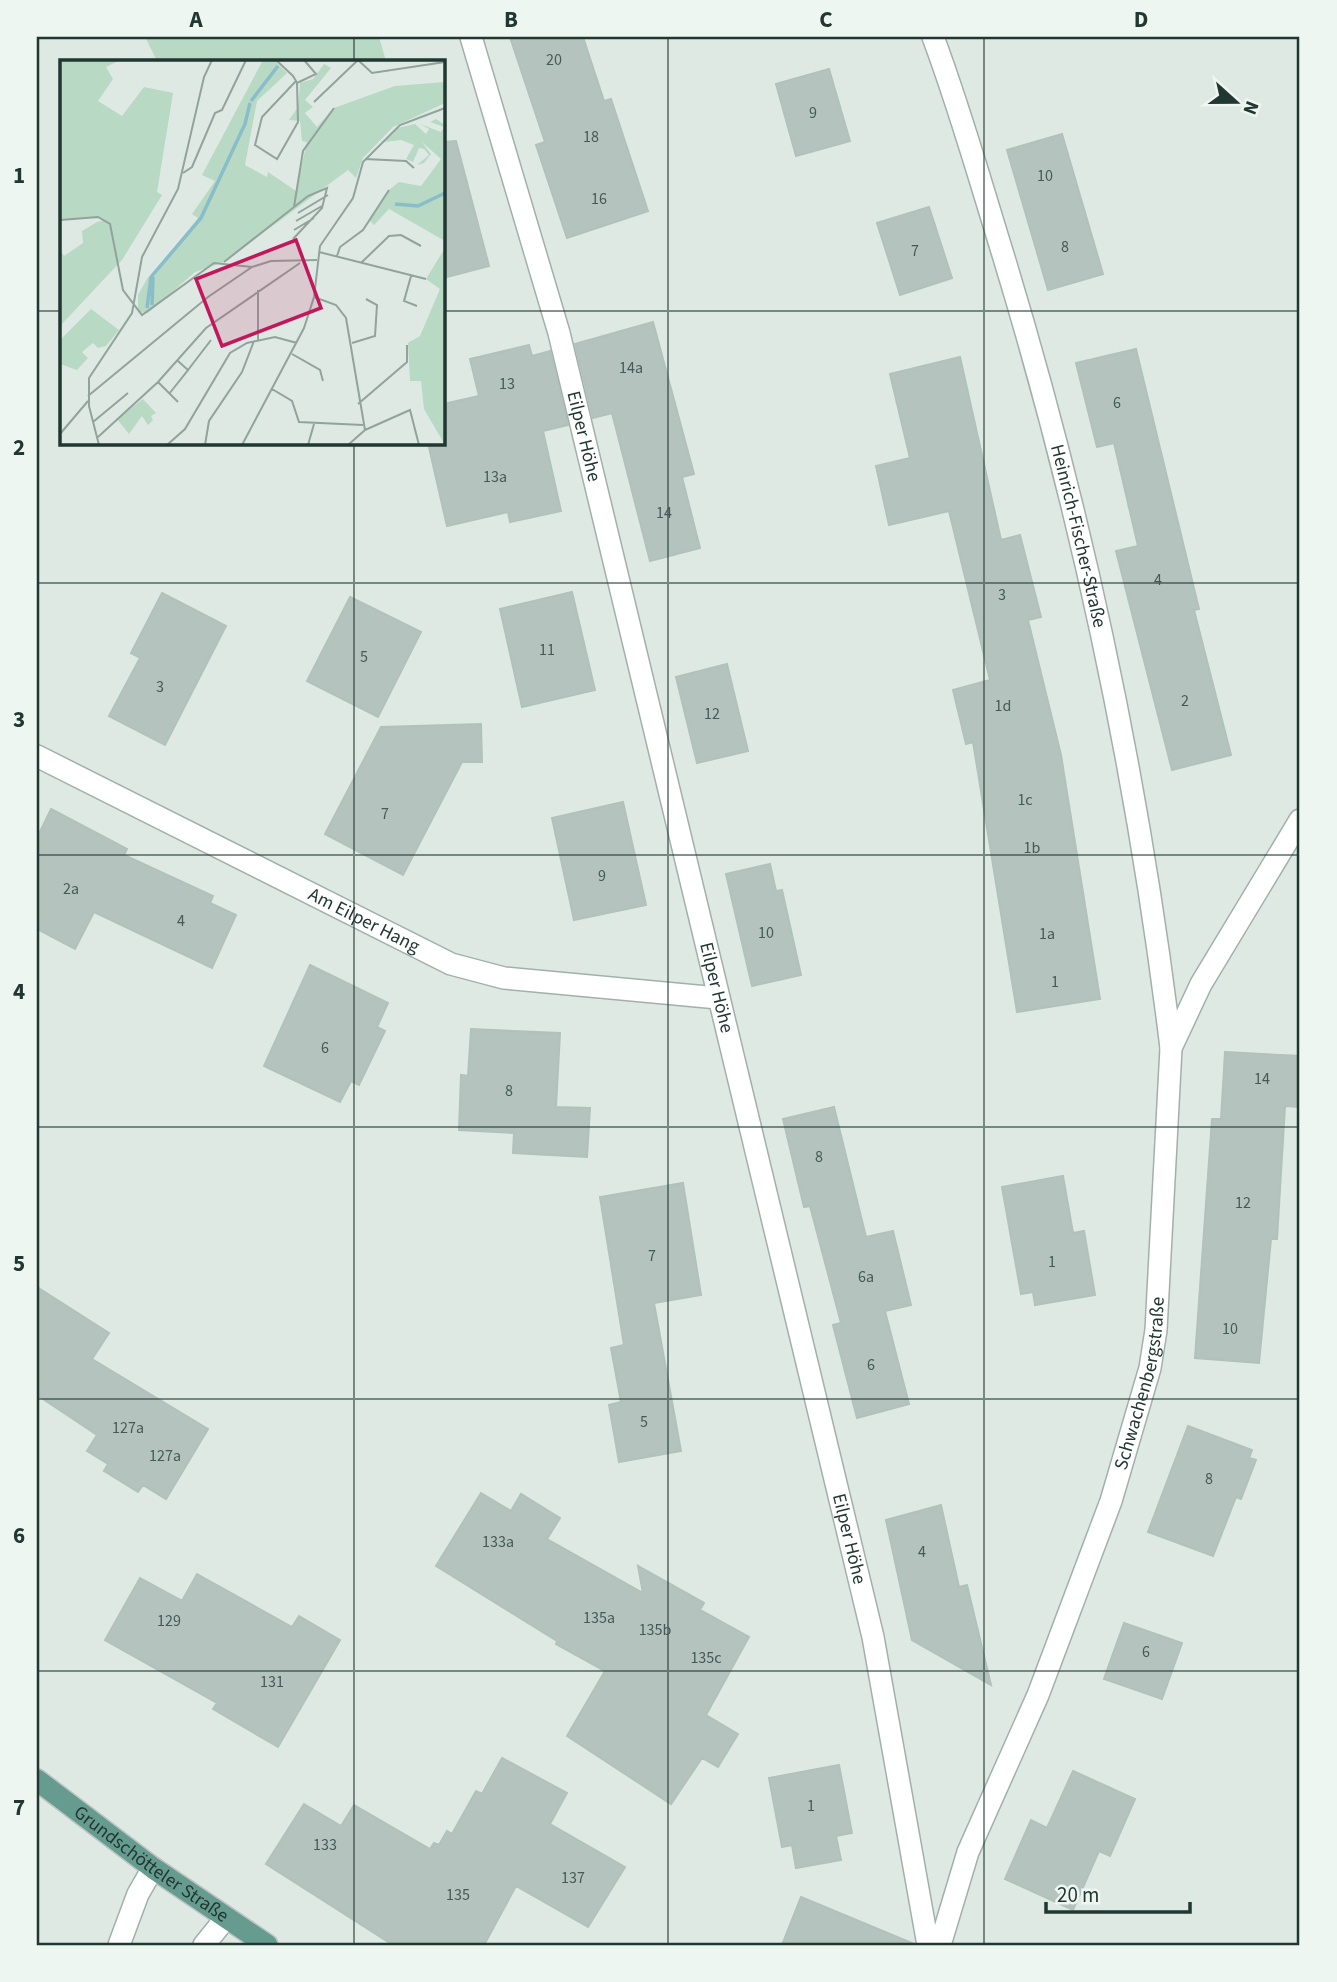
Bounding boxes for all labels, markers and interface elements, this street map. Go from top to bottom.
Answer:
text: A [188,3,203,36]
text: B [504,3,518,36]
text: C [819,3,833,36]
text: D [1134,3,1148,36]
house number: 20 [546,49,562,71]
inset map [60,60,444,444]
north arrow [1200,66,1270,136]
text: N [1236,97,1265,118]
house number: 9 [809,102,817,124]
house number: 18 [583,126,599,148]
text: 1 [13,159,25,192]
house number: 10 [1037,165,1053,187]
house number: 16 [591,188,607,210]
house number: 8 [1061,236,1069,258]
house number: 7 [911,240,919,262]
house number: 14a [619,357,643,379]
house number: 13 [499,373,515,395]
street label: Eilper Höhe [560,388,608,484]
house number: 6 [1113,392,1121,414]
text: 2 [13,431,25,464]
street label: Heinrich-Fischer-Straße [1044,441,1113,630]
house number: 13a [483,466,507,488]
house number: 14 [656,502,672,524]
house number: 4 [1154,569,1162,591]
house number: 3 [998,584,1006,606]
house number: 11 [539,639,555,661]
house number: 5 [360,646,368,668]
house number: 3 [156,676,164,698]
house number: 2 [1181,690,1189,712]
house number: 1d [995,695,1011,717]
text: 3 [13,703,25,736]
house number: 12 [704,703,720,725]
house number: 1c [1017,789,1033,811]
house number: 7 [381,803,389,825]
house number: 1b [1024,837,1041,859]
house number: 9 [598,865,606,887]
house number: 2a [63,878,79,900]
street label: Am Eilper Hang [304,881,425,960]
house number: 4 [177,910,185,932]
house number: 10 [758,922,774,944]
house number: 1a [1039,923,1055,945]
street label: Eilper Höhe [693,939,741,1036]
house number: 1 [1051,971,1059,993]
text: 4 [13,975,25,1008]
house number: 6 [321,1037,329,1059]
house number: 14 [1254,1068,1270,1090]
house number: 8 [505,1080,513,1102]
house number: 8 [815,1146,823,1168]
house number: 12 [1235,1192,1251,1214]
house number: 7 [648,1245,656,1267]
text: 5 [13,1247,25,1280]
house number: 1 [1048,1251,1056,1273]
house number: 6a [858,1266,874,1288]
street label: Schwachenbergstraße [1107,1296,1171,1473]
house number: 10 [1222,1318,1238,1340]
house number: 6 [867,1354,875,1376]
house number: 5 [640,1411,648,1433]
house number: 127a [112,1417,144,1439]
house number: 127a [149,1445,181,1467]
house number: 8 [1205,1468,1213,1490]
street label: Eilper Höhe [825,1491,873,1587]
text: 6 [13,1519,25,1552]
house number: 133a [482,1531,514,1553]
house number: 4 [918,1541,926,1563]
house number: 135a [583,1607,615,1629]
house number: 129 [157,1610,181,1632]
house number: 135b [639,1619,671,1641]
house number: 6 [1142,1641,1150,1663]
house number: 135c [690,1647,722,1669]
house number: 131 [260,1671,284,1693]
text: 7 [13,1791,25,1824]
house number: 1 [807,1795,815,1817]
street label: Grundschötteler Straße [68,1799,234,1929]
house number: 133 [313,1834,337,1856]
house number: 137 [561,1867,585,1889]
scale bar [1046,1870,1190,1914]
text: 20 m [1057,1880,1099,1910]
house number: 135 [446,1884,470,1906]

